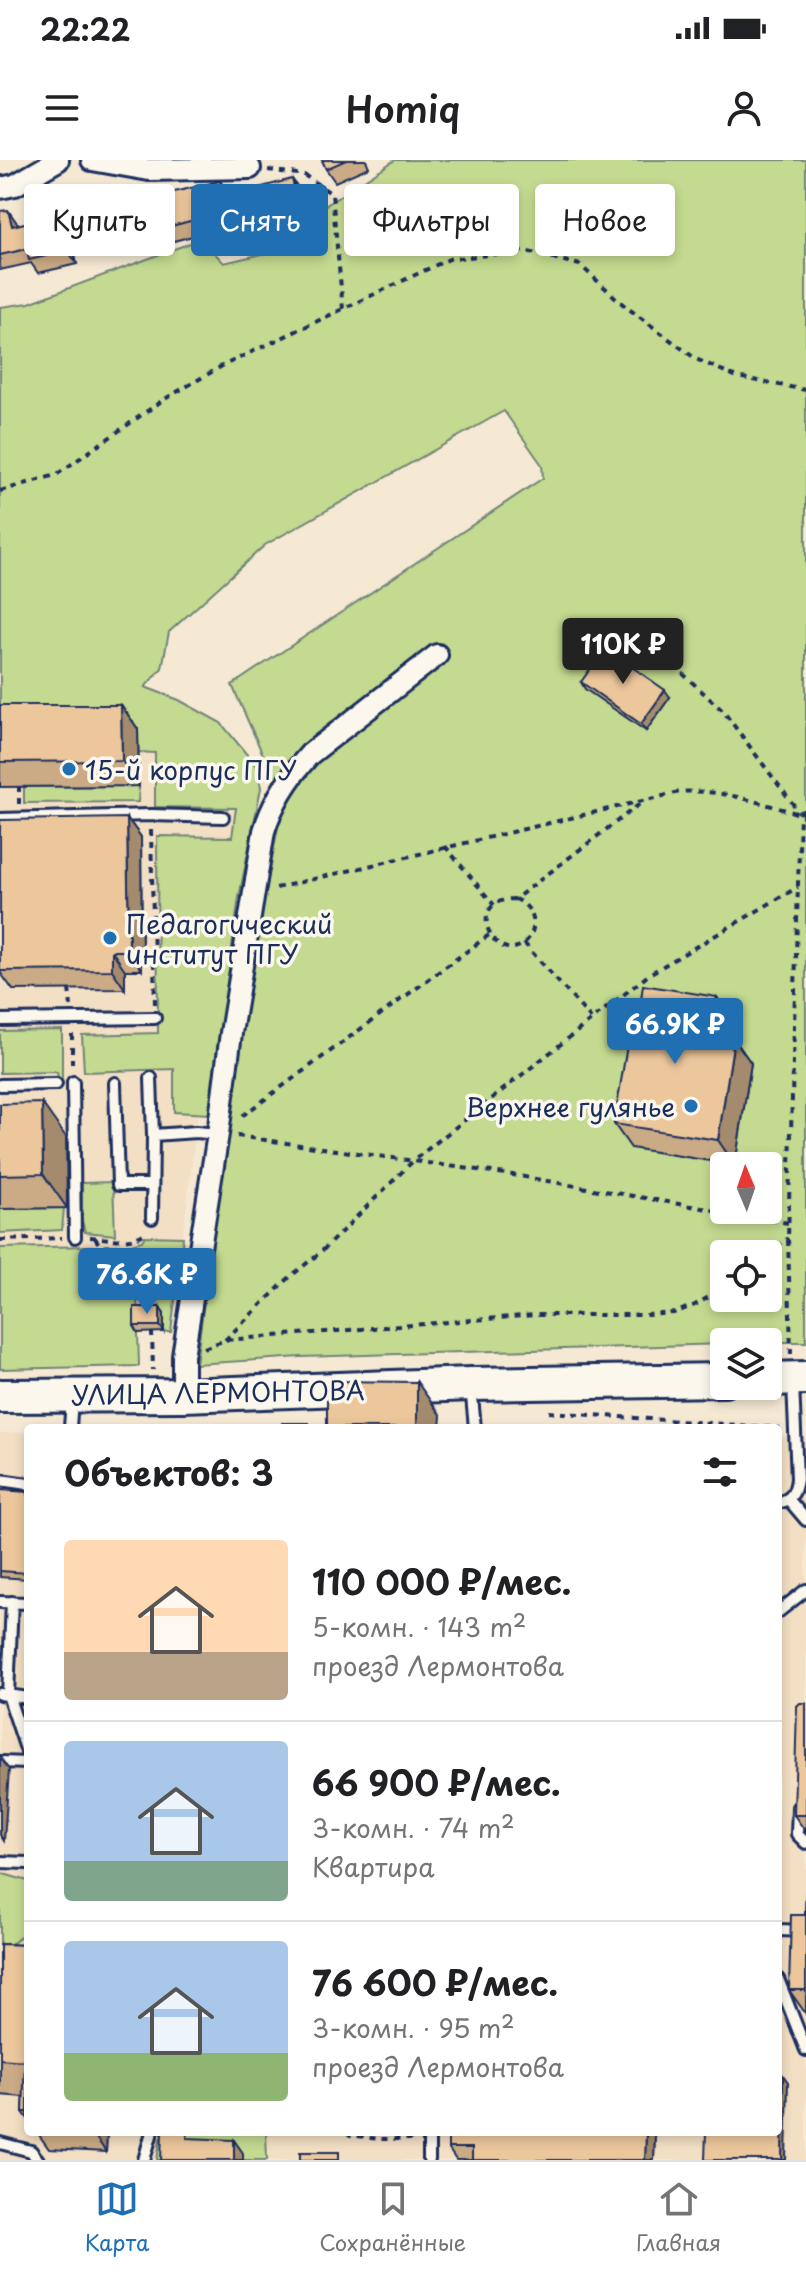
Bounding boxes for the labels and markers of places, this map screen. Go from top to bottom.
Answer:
pin: 110K ₽ [558,618,688,686]
place label: 15-й корпус ПГУ [85,750,297,789]
marker: 15-й корпус ПГУ [60,760,78,778]
place label: Педагогический институт ПГУ [126,904,332,973]
marker: Педагогический институт ПГУ [101,929,119,947]
pin: 66.9K ₽ [601,998,749,1066]
place label: Верхнее гулянье [466,1087,675,1126]
marker: Верхнее гулянье [682,1097,700,1115]
pin: 76.6K ₽ [73,1248,221,1316]

